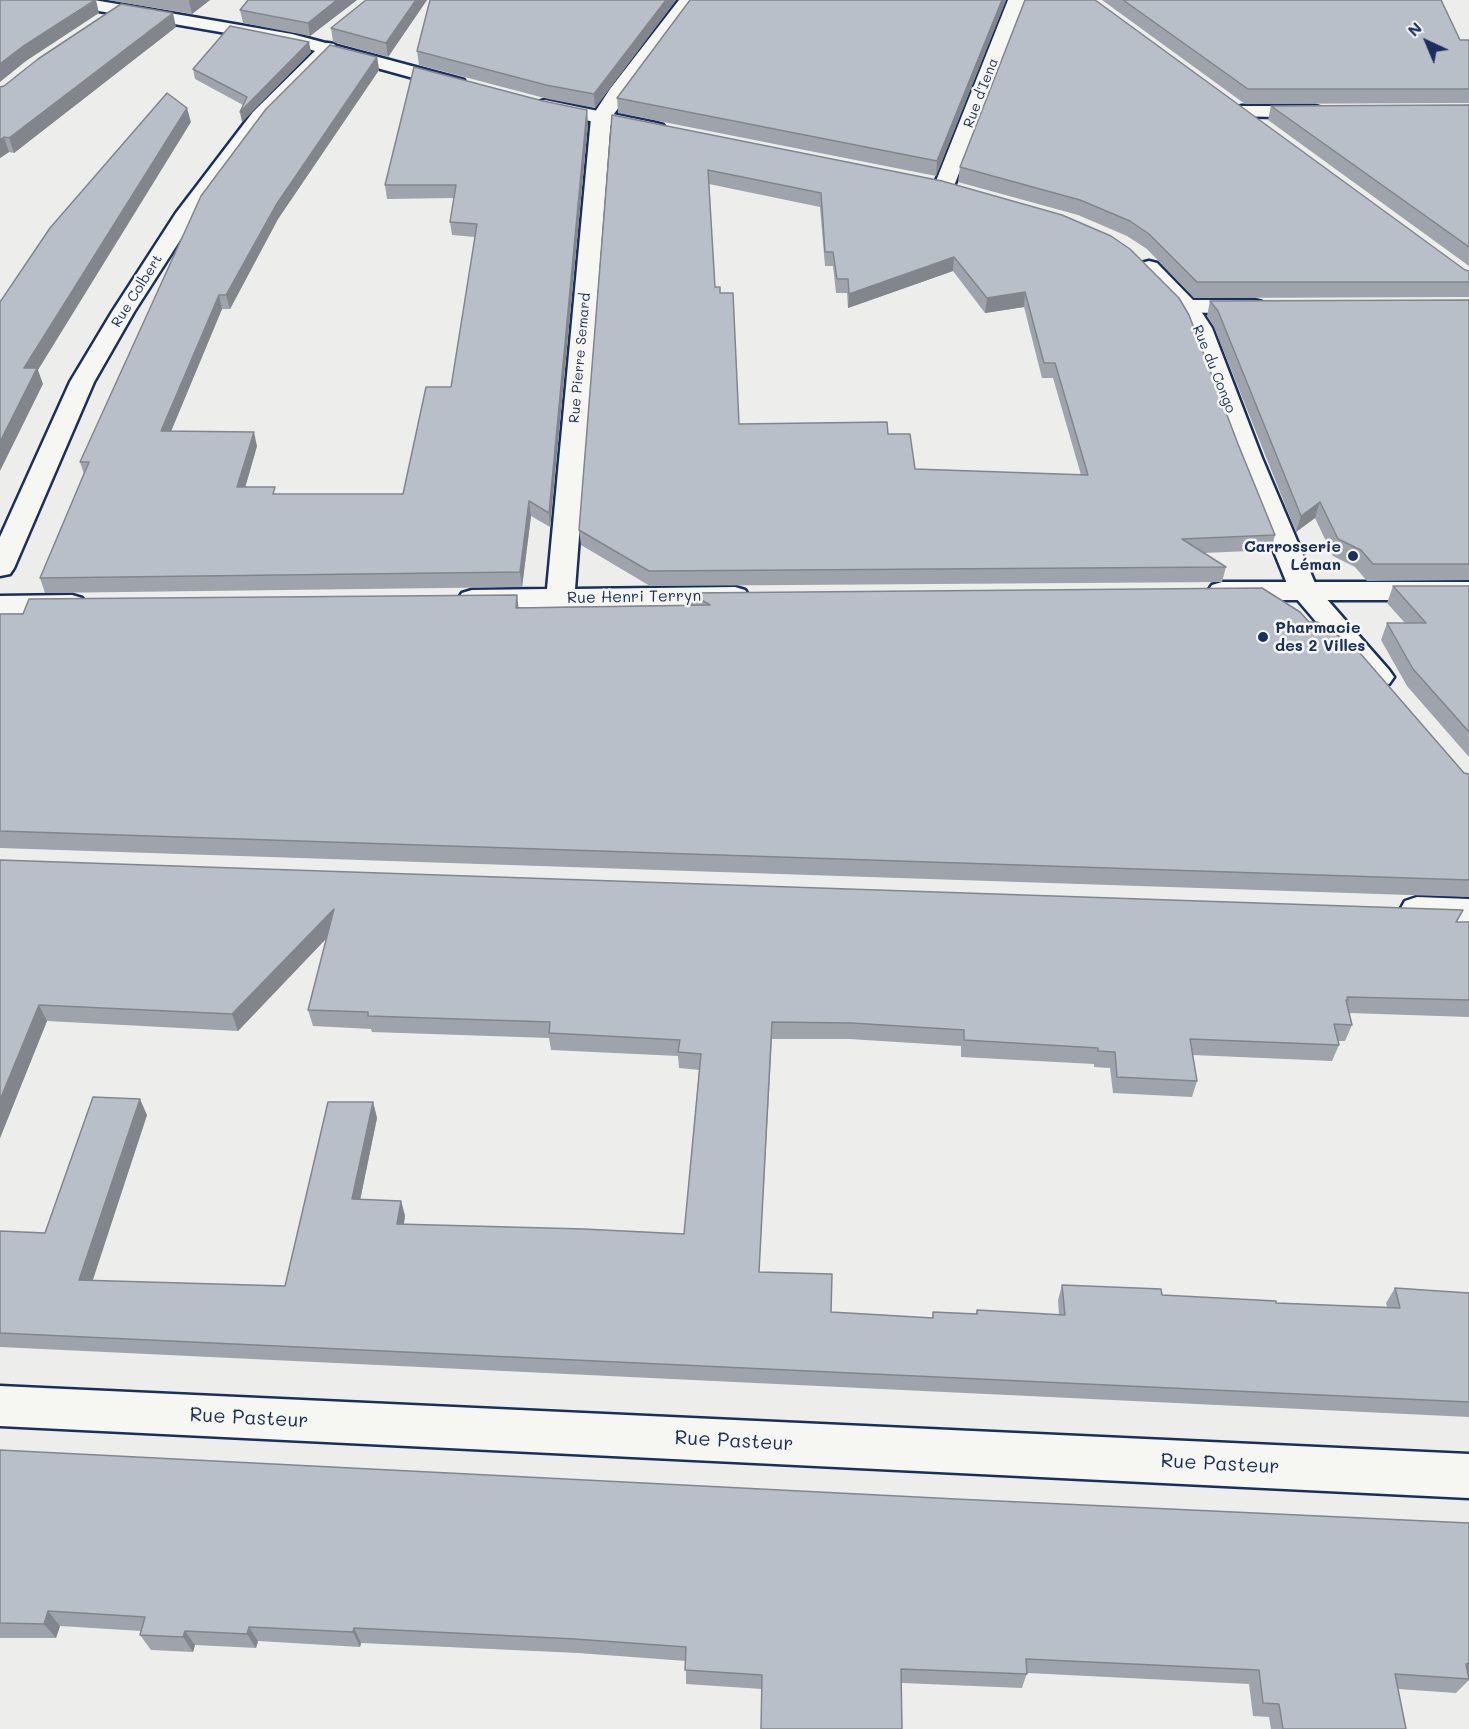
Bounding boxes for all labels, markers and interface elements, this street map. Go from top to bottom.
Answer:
north arrow [1397,12,1457,72]
text: N [1402,17,1426,40]
street label: Rue d'Iena [960,56,1002,130]
street label: Rue Colbert [108,252,166,330]
street label: Rue Pierre Semard [566,292,594,424]
street label: Rue du Congo [1189,323,1239,415]
place label: Carrosserie Léman [1244,537,1341,575]
marker: Carrosserie Léman [1346,549,1360,563]
street label: Rue Henri Terryn [567,586,701,608]
place label: Pharmacie des 2 Villes [1275,618,1365,656]
marker: Pharmacie des 2 Villes [1256,630,1270,644]
street label: Rue Pasteur [189,1403,309,1433]
street label: Rue Pasteur [674,1426,794,1456]
street label: Rue Pasteur [1160,1449,1280,1479]

